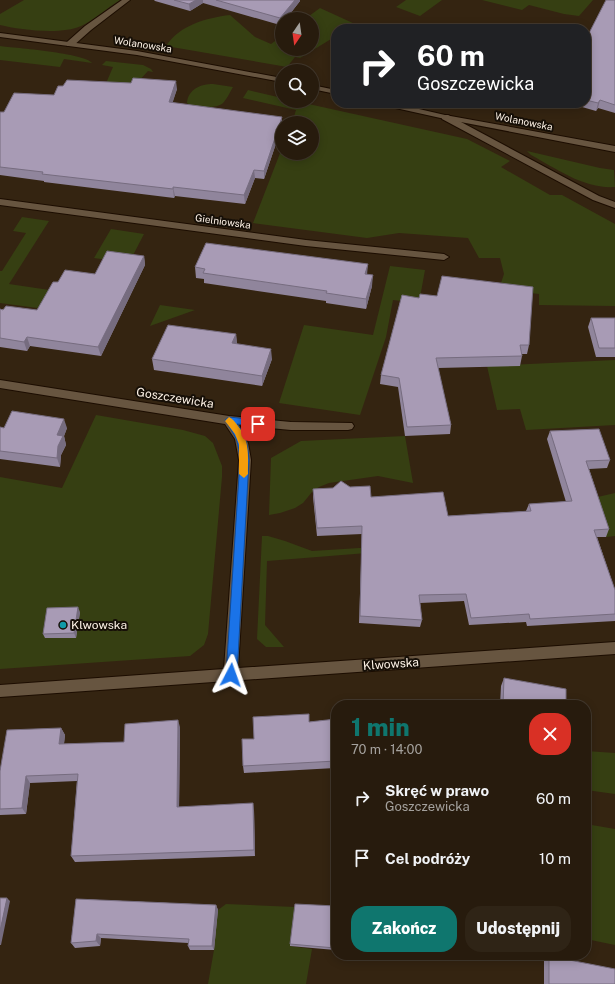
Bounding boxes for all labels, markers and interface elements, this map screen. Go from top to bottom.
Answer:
north arrow [275,12,319,56]
map controls [275,12,319,160]
street label: Wolanowska [113,34,173,54]
text: 60 m [417,39,485,72]
icon: right [351,40,403,92]
button: search [275,64,319,108]
text: Goszczewicka [417,73,534,94]
street label: Wolanowska [494,110,554,132]
button: layers [275,116,319,160]
street label: Gielniowska [194,211,252,231]
street label: Goszczewicka [135,385,215,411]
pin [241,407,275,441]
icon: arrive [247,413,269,435]
place label: Klwowska [71,618,127,632]
marker: Klwowska [58,620,68,630]
position arrow [210,654,252,696]
street label: Klwowska [363,655,419,673]
text: 1 min [351,713,410,741]
button: close [529,713,571,755]
text: 70 m · 14:00 [351,742,422,757]
text: Skręć w prawo [385,782,489,799]
icon: right [351,787,373,809]
text: 60 m [536,790,571,807]
text: Goszczewicka [385,799,470,814]
icon: arrive [351,847,373,869]
text: Cel podróży [385,850,470,867]
text: 10 m [539,850,571,867]
button: Zakończ [351,906,457,952]
button: Udostępnij [465,906,571,952]

